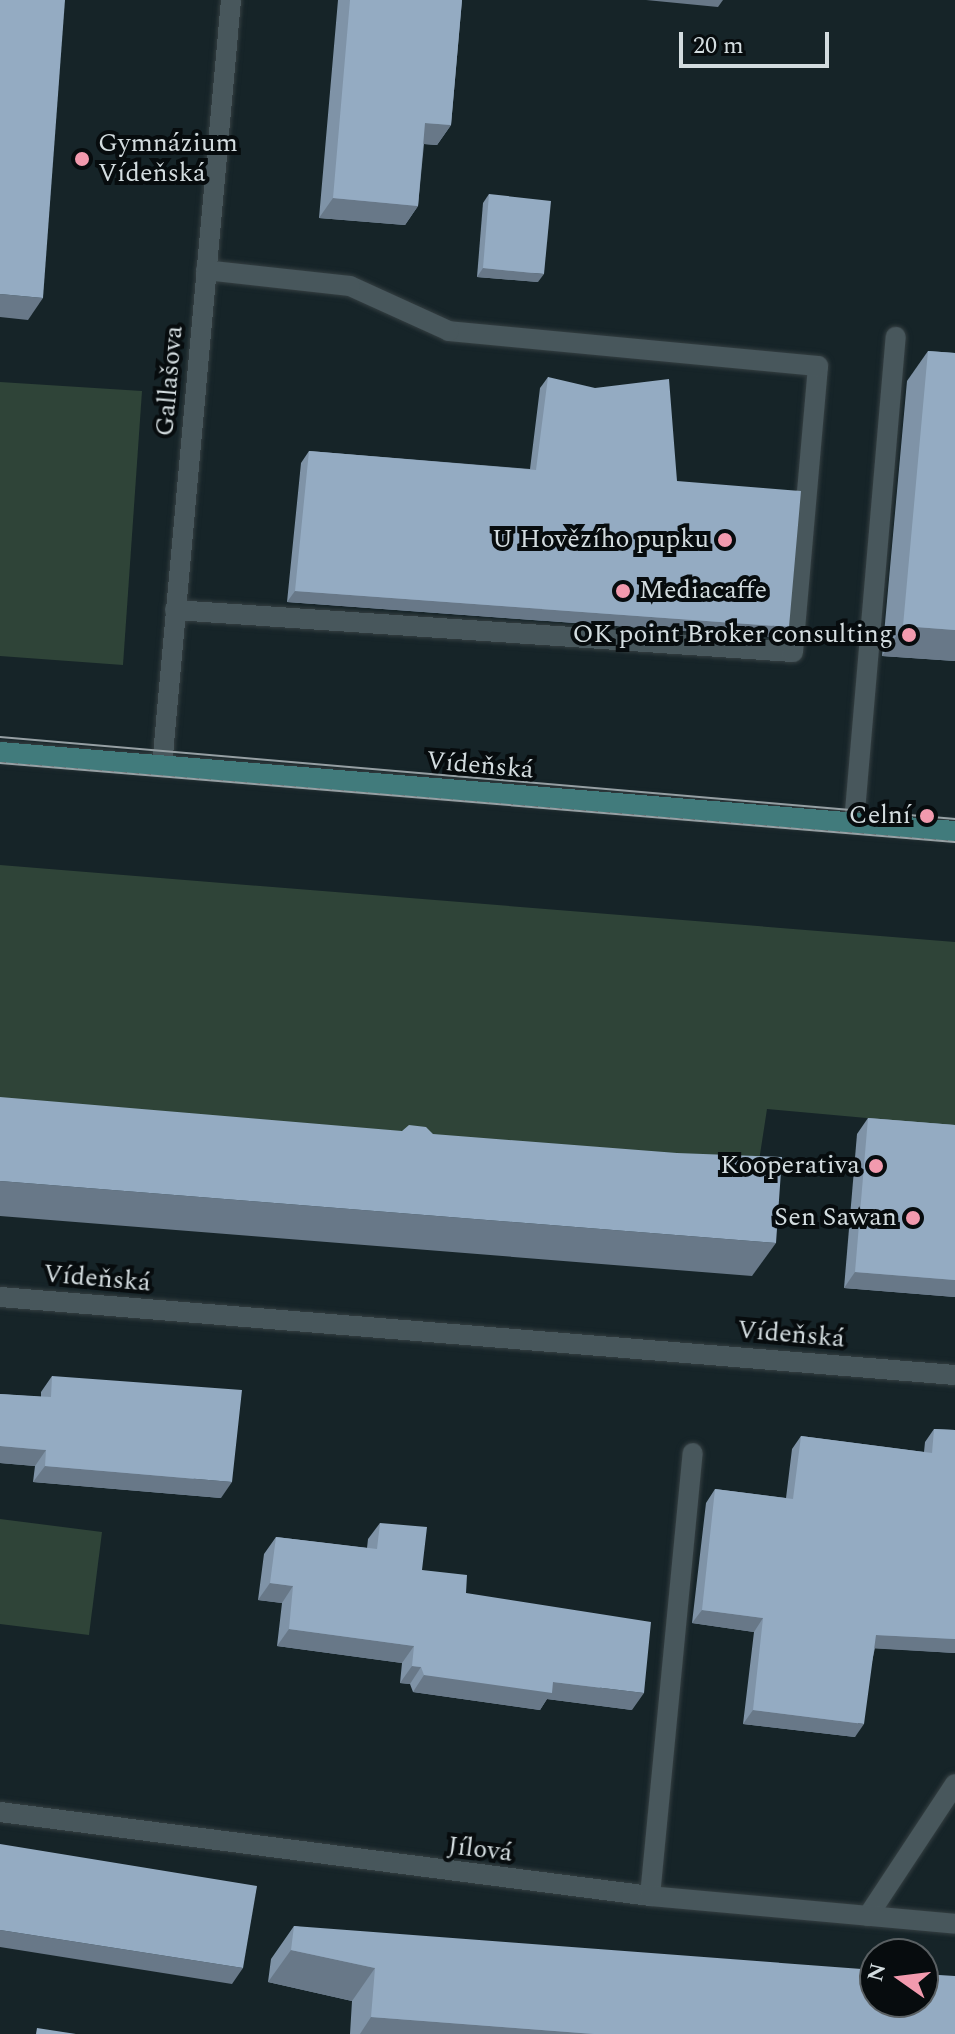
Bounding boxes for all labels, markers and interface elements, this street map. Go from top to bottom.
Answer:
scale bar [683,16,833,66]
text: 20 m [693,28,744,64]
place label: Gymnázium Vídeňská [98,128,238,190]
marker: Gymnázium Vídeňská [73,150,91,168]
street label: Gallašova [150,324,190,438]
place label: U Hovězího pupku [492,524,709,556]
marker: U Hovězího pupku [716,531,734,549]
place label: Mediacaffe [639,575,767,607]
marker: Mediacaffe [614,582,632,600]
place label: OK point Broker consulting [572,619,893,651]
marker: OK point Broker consulting [900,626,918,644]
street label: Vídeňská [425,746,535,786]
place label: Celní [849,800,911,832]
marker: Celní [918,807,936,825]
place label: Kooperativa [720,1150,860,1182]
marker: Kooperativa [867,1157,885,1175]
place label: Sen Sawan [774,1202,897,1234]
marker: Sen Sawan [904,1209,922,1227]
street label: Vídeňská [42,1259,152,1299]
street label: Vídeňská [736,1315,846,1355]
street label: Jílová [446,1831,514,1869]
north arrow [859,1938,939,2018]
text: N [859,1960,895,1985]

